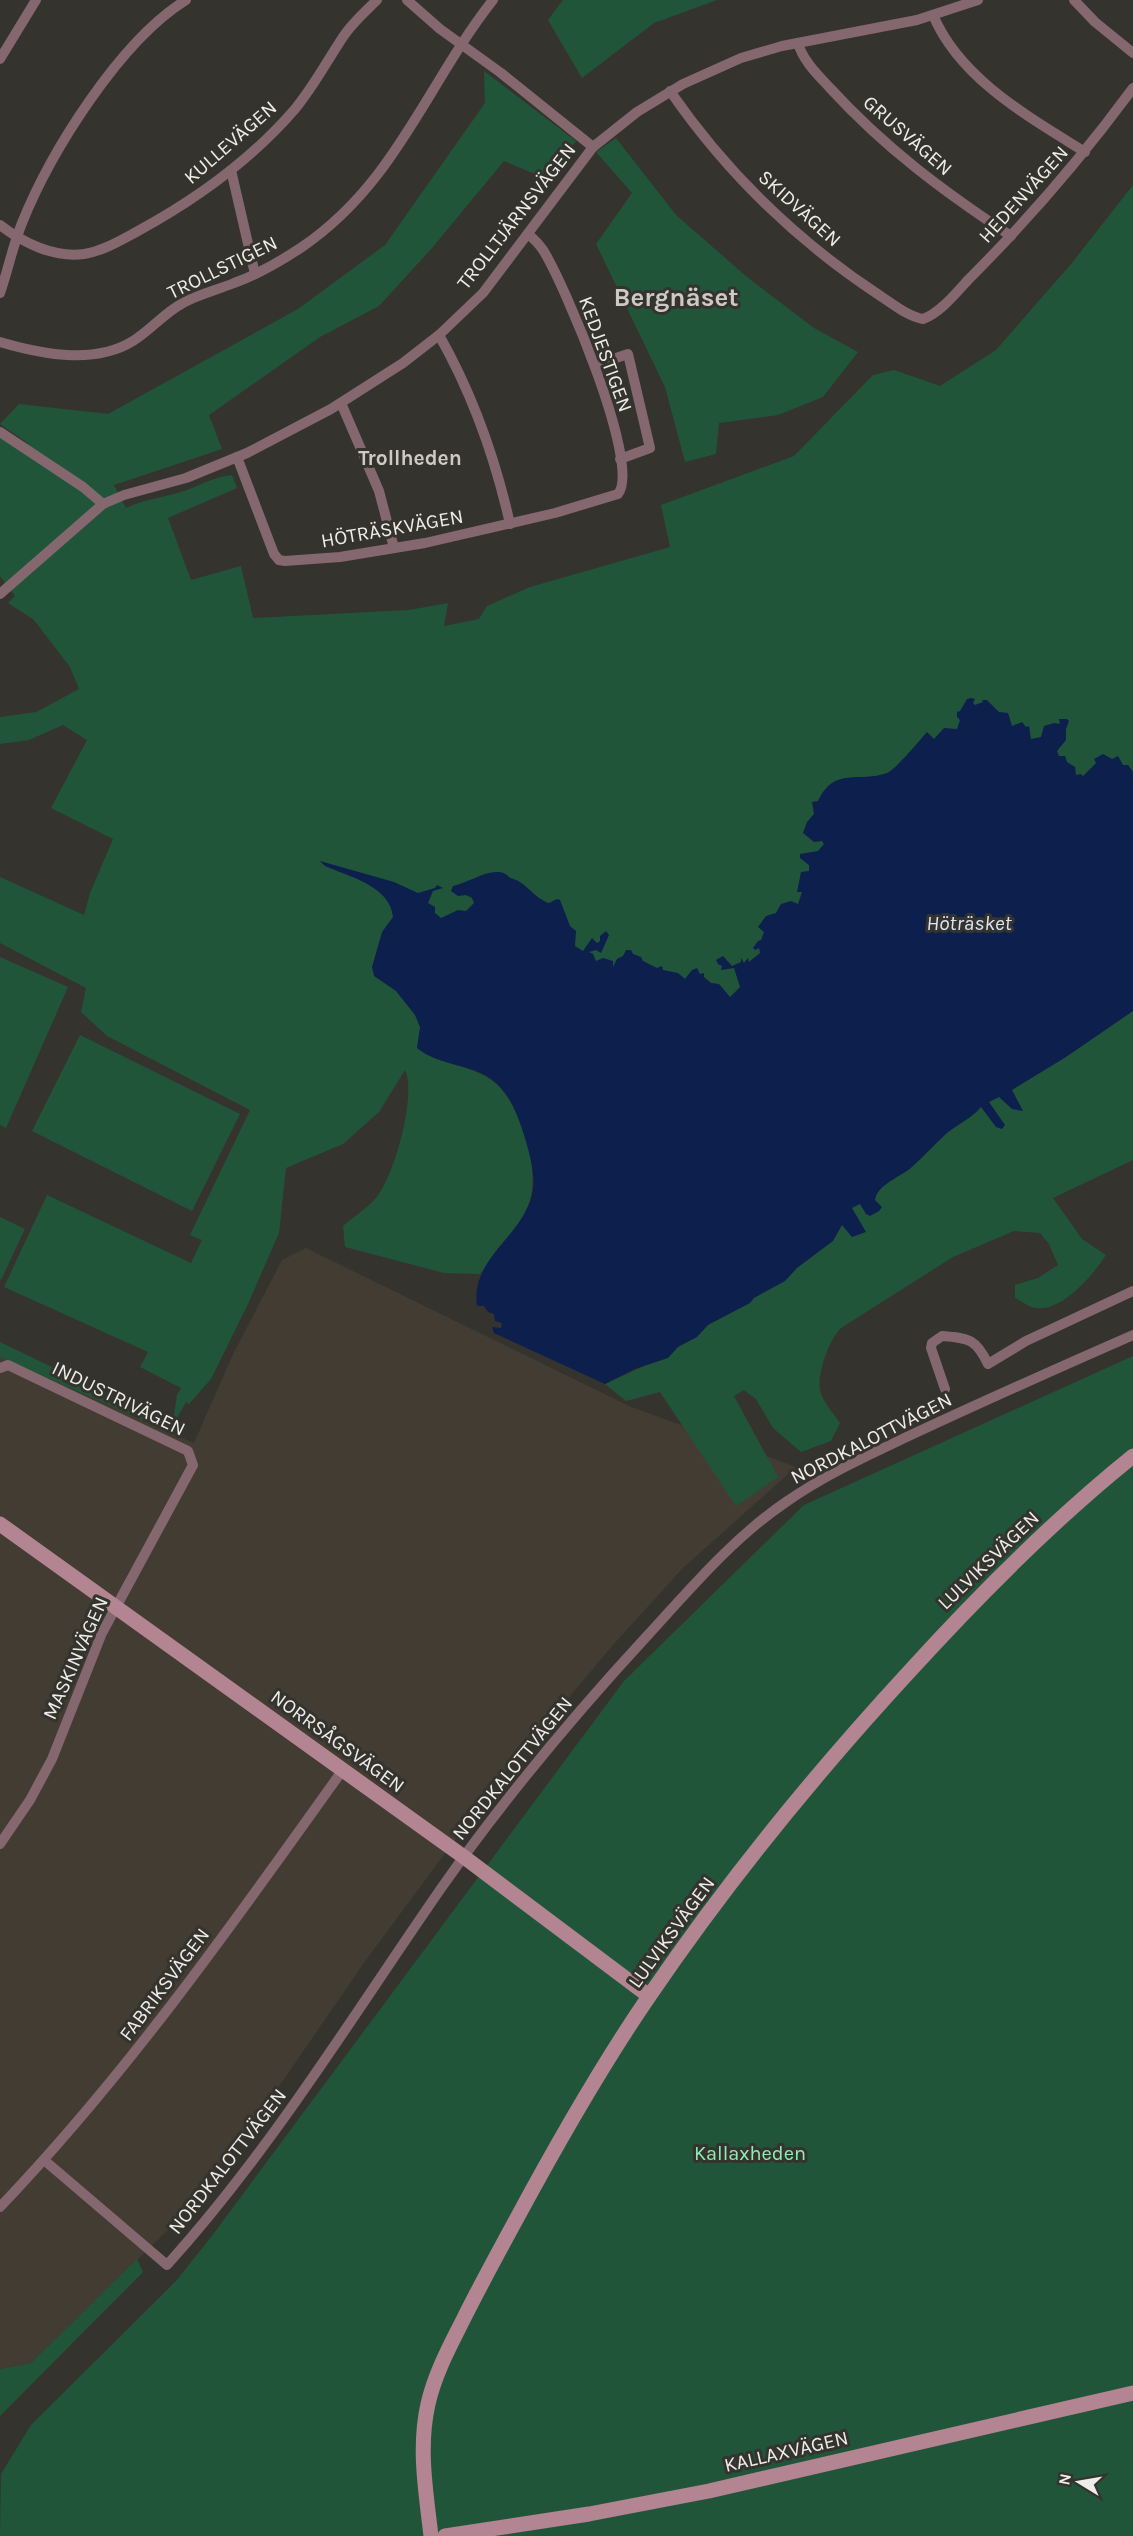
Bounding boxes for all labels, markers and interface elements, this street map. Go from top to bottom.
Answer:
street label: GRUSVÄGEN [859,91,957,180]
street label: KULLEVÄGEN [179,96,281,189]
street label: TROLLTJÄRNSVÄGEN [452,139,581,294]
street label: HEDENVÄGEN [974,141,1073,248]
street label: SKIDVÄGEN [754,165,846,251]
street label: TROLLSTIGEN [164,231,281,304]
district label: Bergnäset [614,282,738,313]
street label: KEDJESTIGEN [574,293,637,415]
district label: Trollheden [358,446,462,470]
street label: HÖTRÄSKVÄGEN [319,505,465,552]
water label: Höträsket [926,911,1013,935]
street label: INDUSTRIVÄGEN [48,1356,189,1441]
street label: NORDKALOTTVÄGEN [787,1388,956,1489]
street label: LULVIKSVÄGEN [933,1506,1044,1614]
street label: MASKINVÄGEN [38,1593,113,1723]
street label: NORRSÅGSVÄGEN [266,1685,409,1798]
street label: NORDKALOTTVÄGEN [447,1692,577,1845]
street label: LULVIKSVÄGEN [623,1872,719,1992]
street label: FABRIKSVÄGEN [115,1923,214,2045]
street label: NORDKALOTTVÄGEN [164,2084,291,2238]
park label: Kallaxheden [694,2142,806,2165]
street label: KALLAXVÄGEN [722,2426,850,2477]
north arrow [1049,2452,1109,2512]
text: N [1054,2472,1075,2487]

